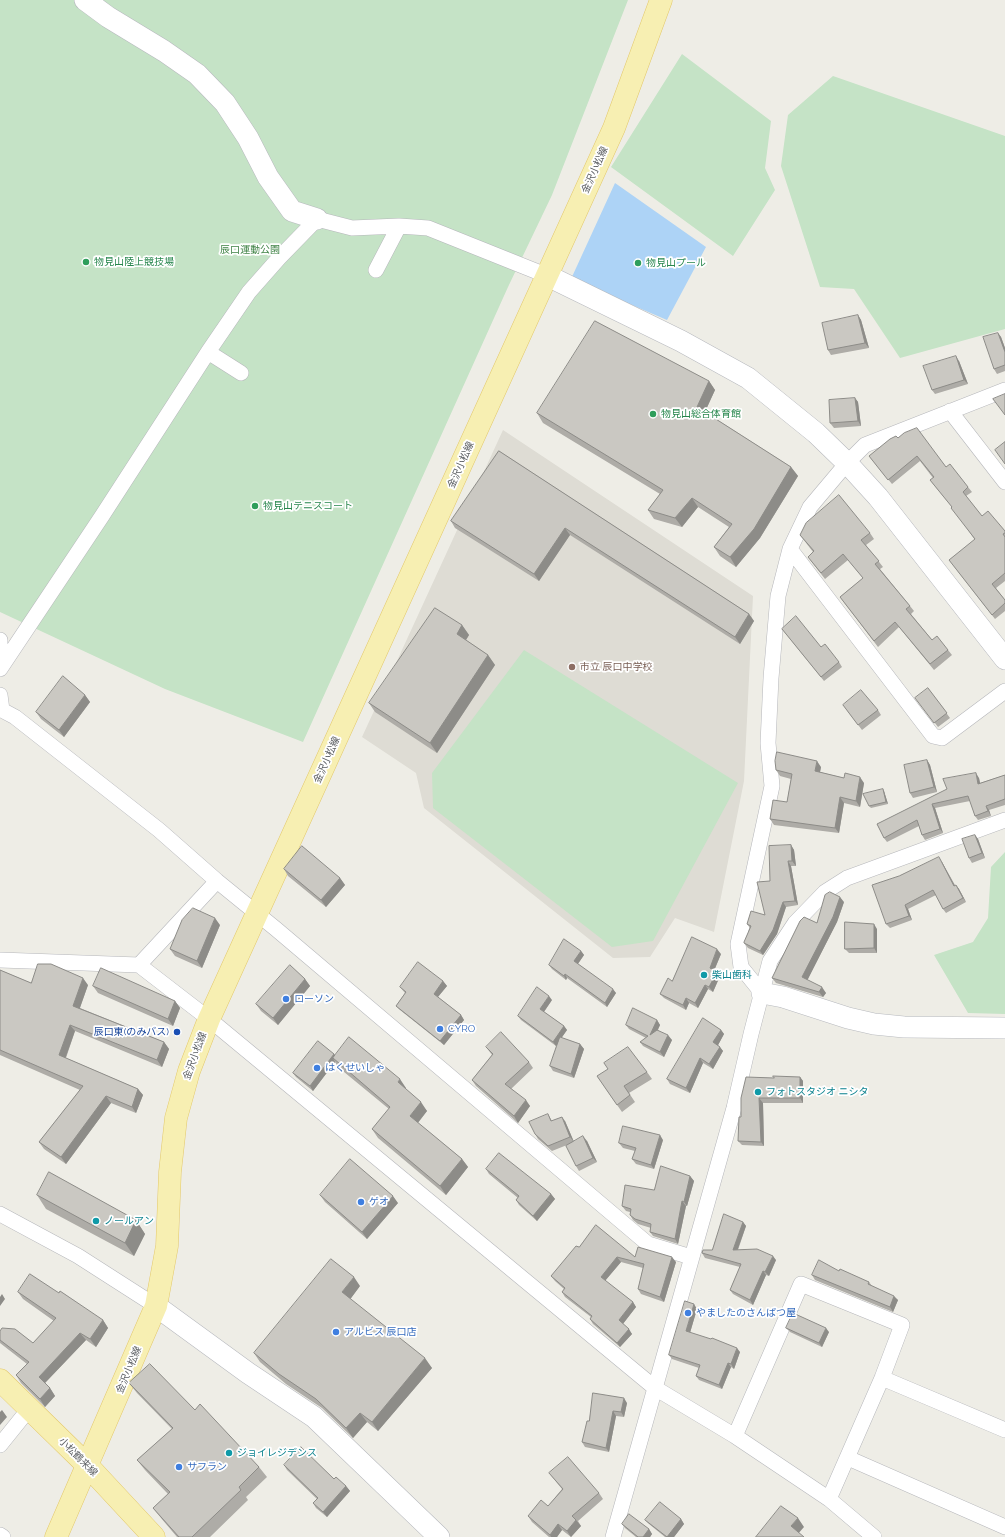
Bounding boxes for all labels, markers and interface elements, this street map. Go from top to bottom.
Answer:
street label: 金沢小松線 [579,145,611,195]
park label: 辰口運動公園 [220,244,280,256]
place label: 物見山陸上競技場 [94,256,174,268]
marker: 物見山陸上競技場 [81,257,91,267]
place label: 物見山プール [646,257,706,269]
marker: 物見山プール [633,258,643,268]
place label: 物見山総合体育館 [661,408,741,420]
marker: 物見山総合体育館 [648,409,658,419]
street label: 金沢小松線 [445,440,477,490]
place label: 物見山テニスコート [263,500,353,512]
marker: 物見山テニスコート [250,501,260,511]
place label: 市立 辰口中学校 [580,661,653,673]
marker: 市立 辰口中学校 [567,662,577,672]
street label: 金沢小松線 [311,735,343,785]
place label: 柴山歯科 [712,969,752,981]
marker: 柴山歯科 [699,970,709,980]
place label: ローソン [294,993,334,1005]
marker: ローソン [281,994,291,1004]
place label: CYRO [448,1023,475,1035]
marker: CYRO [435,1024,445,1034]
place label: 辰口東(のみバス) [94,1026,169,1038]
marker: 辰口東(のみバス) [172,1027,182,1037]
street label: 金沢小松線 [181,1030,209,1082]
place label: はくせいしゃ [325,1062,385,1074]
marker: はくせいしゃ [312,1063,322,1073]
place label: フォトスタジオ ニシタ [766,1086,869,1098]
marker: フォトスタジオ ニシタ [753,1087,763,1097]
place label: ゲオ [369,1196,389,1208]
marker: ゲオ [356,1197,366,1207]
place label: ノールアン [104,1215,154,1227]
marker: ノールアン [91,1216,101,1226]
place label: やましたのさんぱつ屋 [696,1307,796,1319]
marker: やましたのさんぱつ屋 [683,1308,693,1318]
place label: アルビス 辰口店 [344,1326,417,1338]
marker: アルビス 辰口店 [331,1327,341,1337]
street label: 金沢小松線 [114,1345,144,1395]
street label: 小松鶴来線 [56,1435,100,1479]
place label: ジョイレジデンス [237,1447,317,1459]
marker: ジョイレジデンス [224,1448,234,1458]
place label: サフラン [187,1461,227,1473]
marker: サフラン [174,1462,184,1472]

